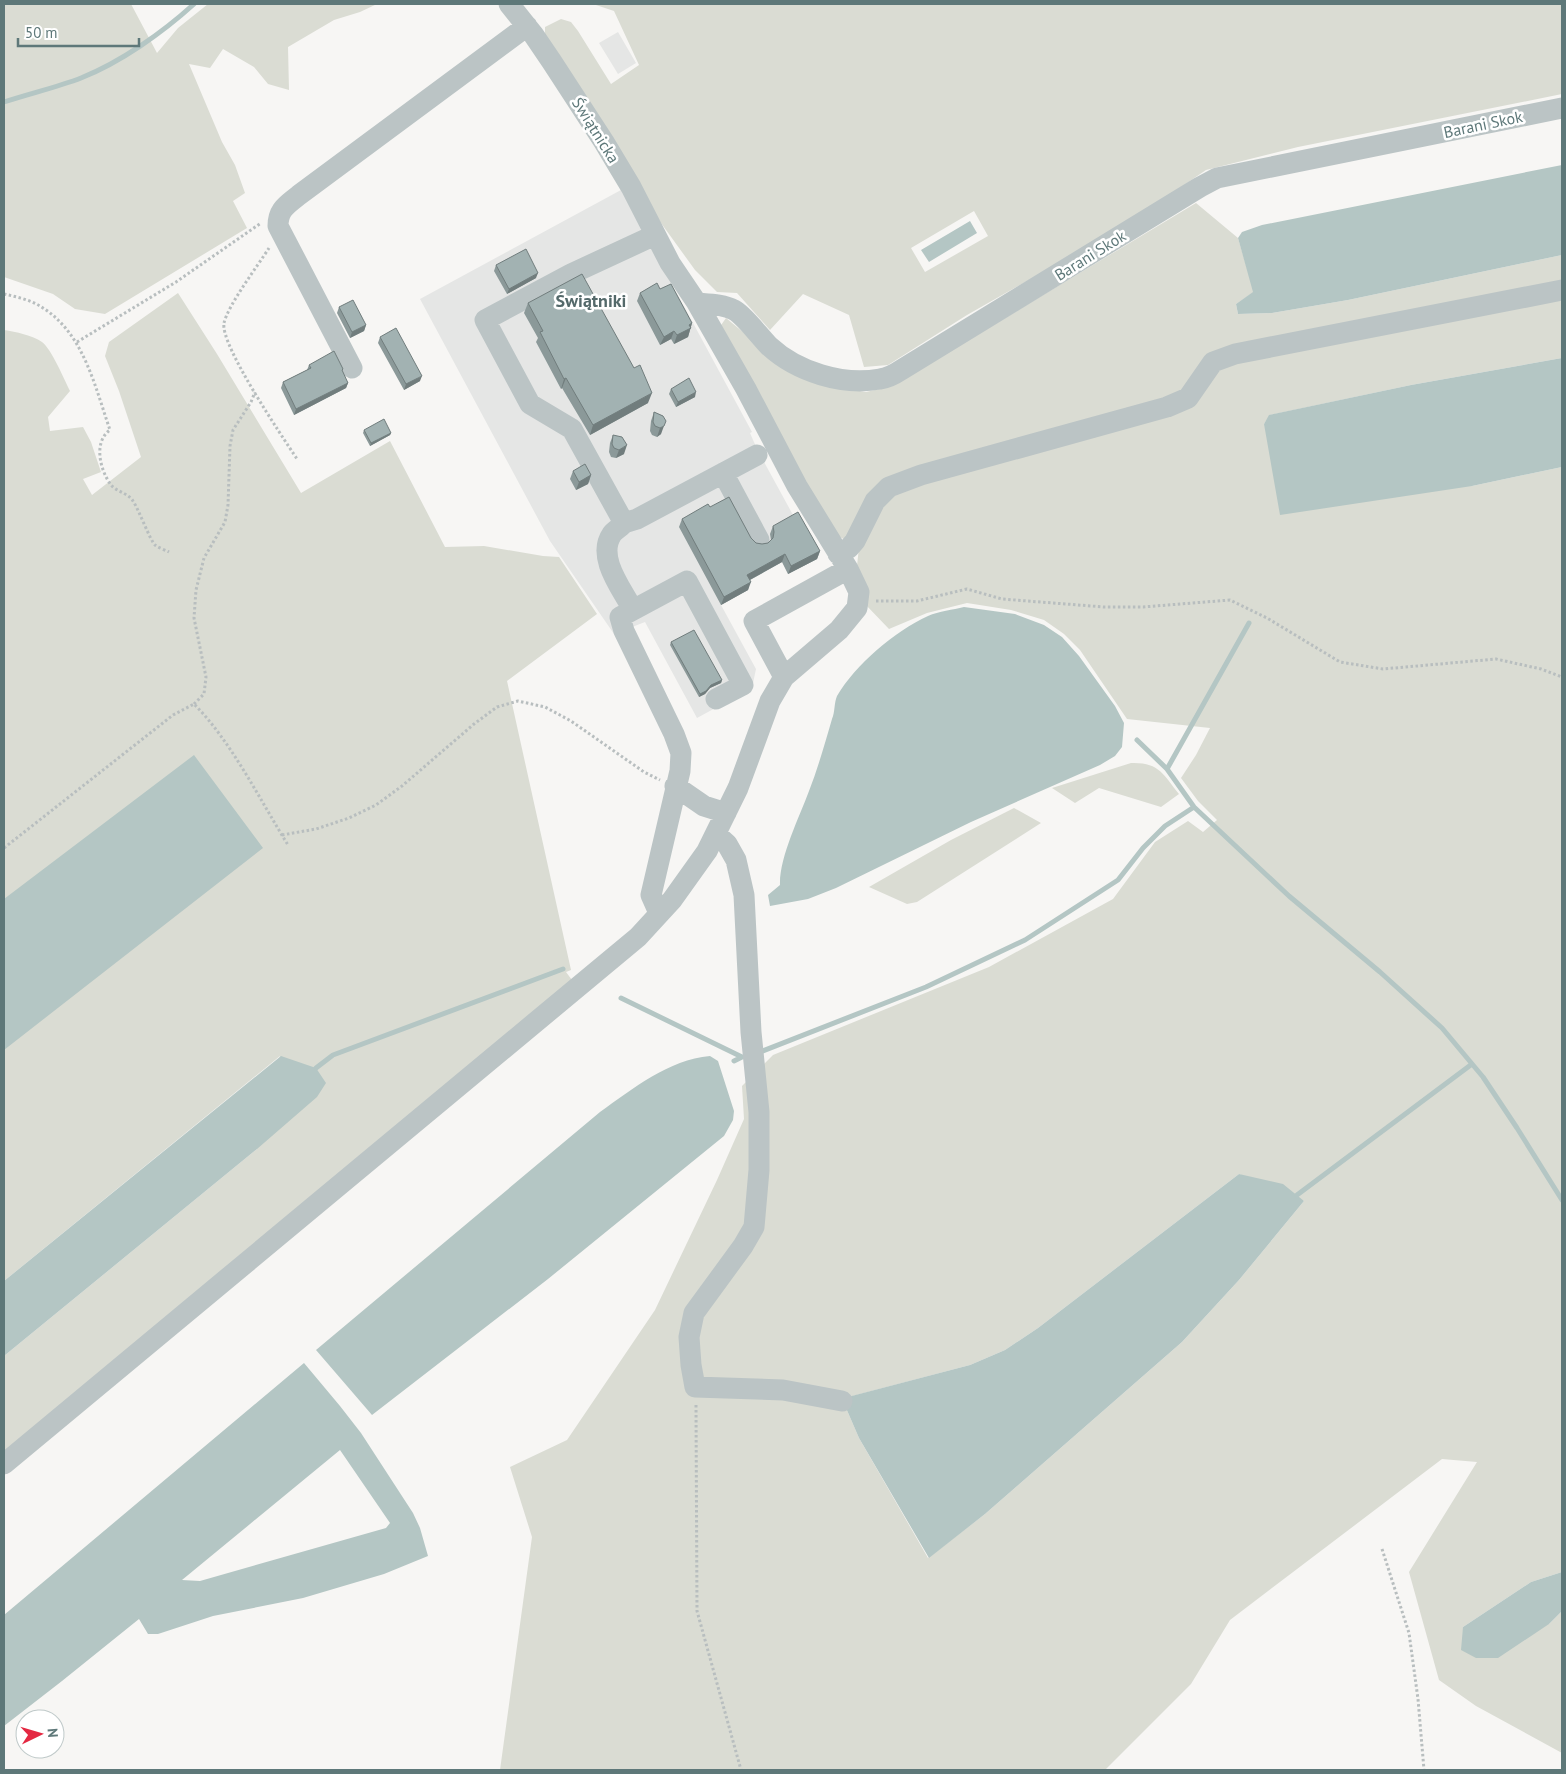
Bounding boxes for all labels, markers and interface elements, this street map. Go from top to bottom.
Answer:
scale bar [18,15,139,47]
text: 50 m [25,23,58,42]
street label: Świątnicka [568,93,624,167]
street label: Barani Skok [1442,106,1525,142]
street label: Barani Skok [1051,225,1130,285]
district label: Świątniki [556,289,626,312]
north arrow [15,1709,65,1759]
text: N [44,1727,62,1738]

